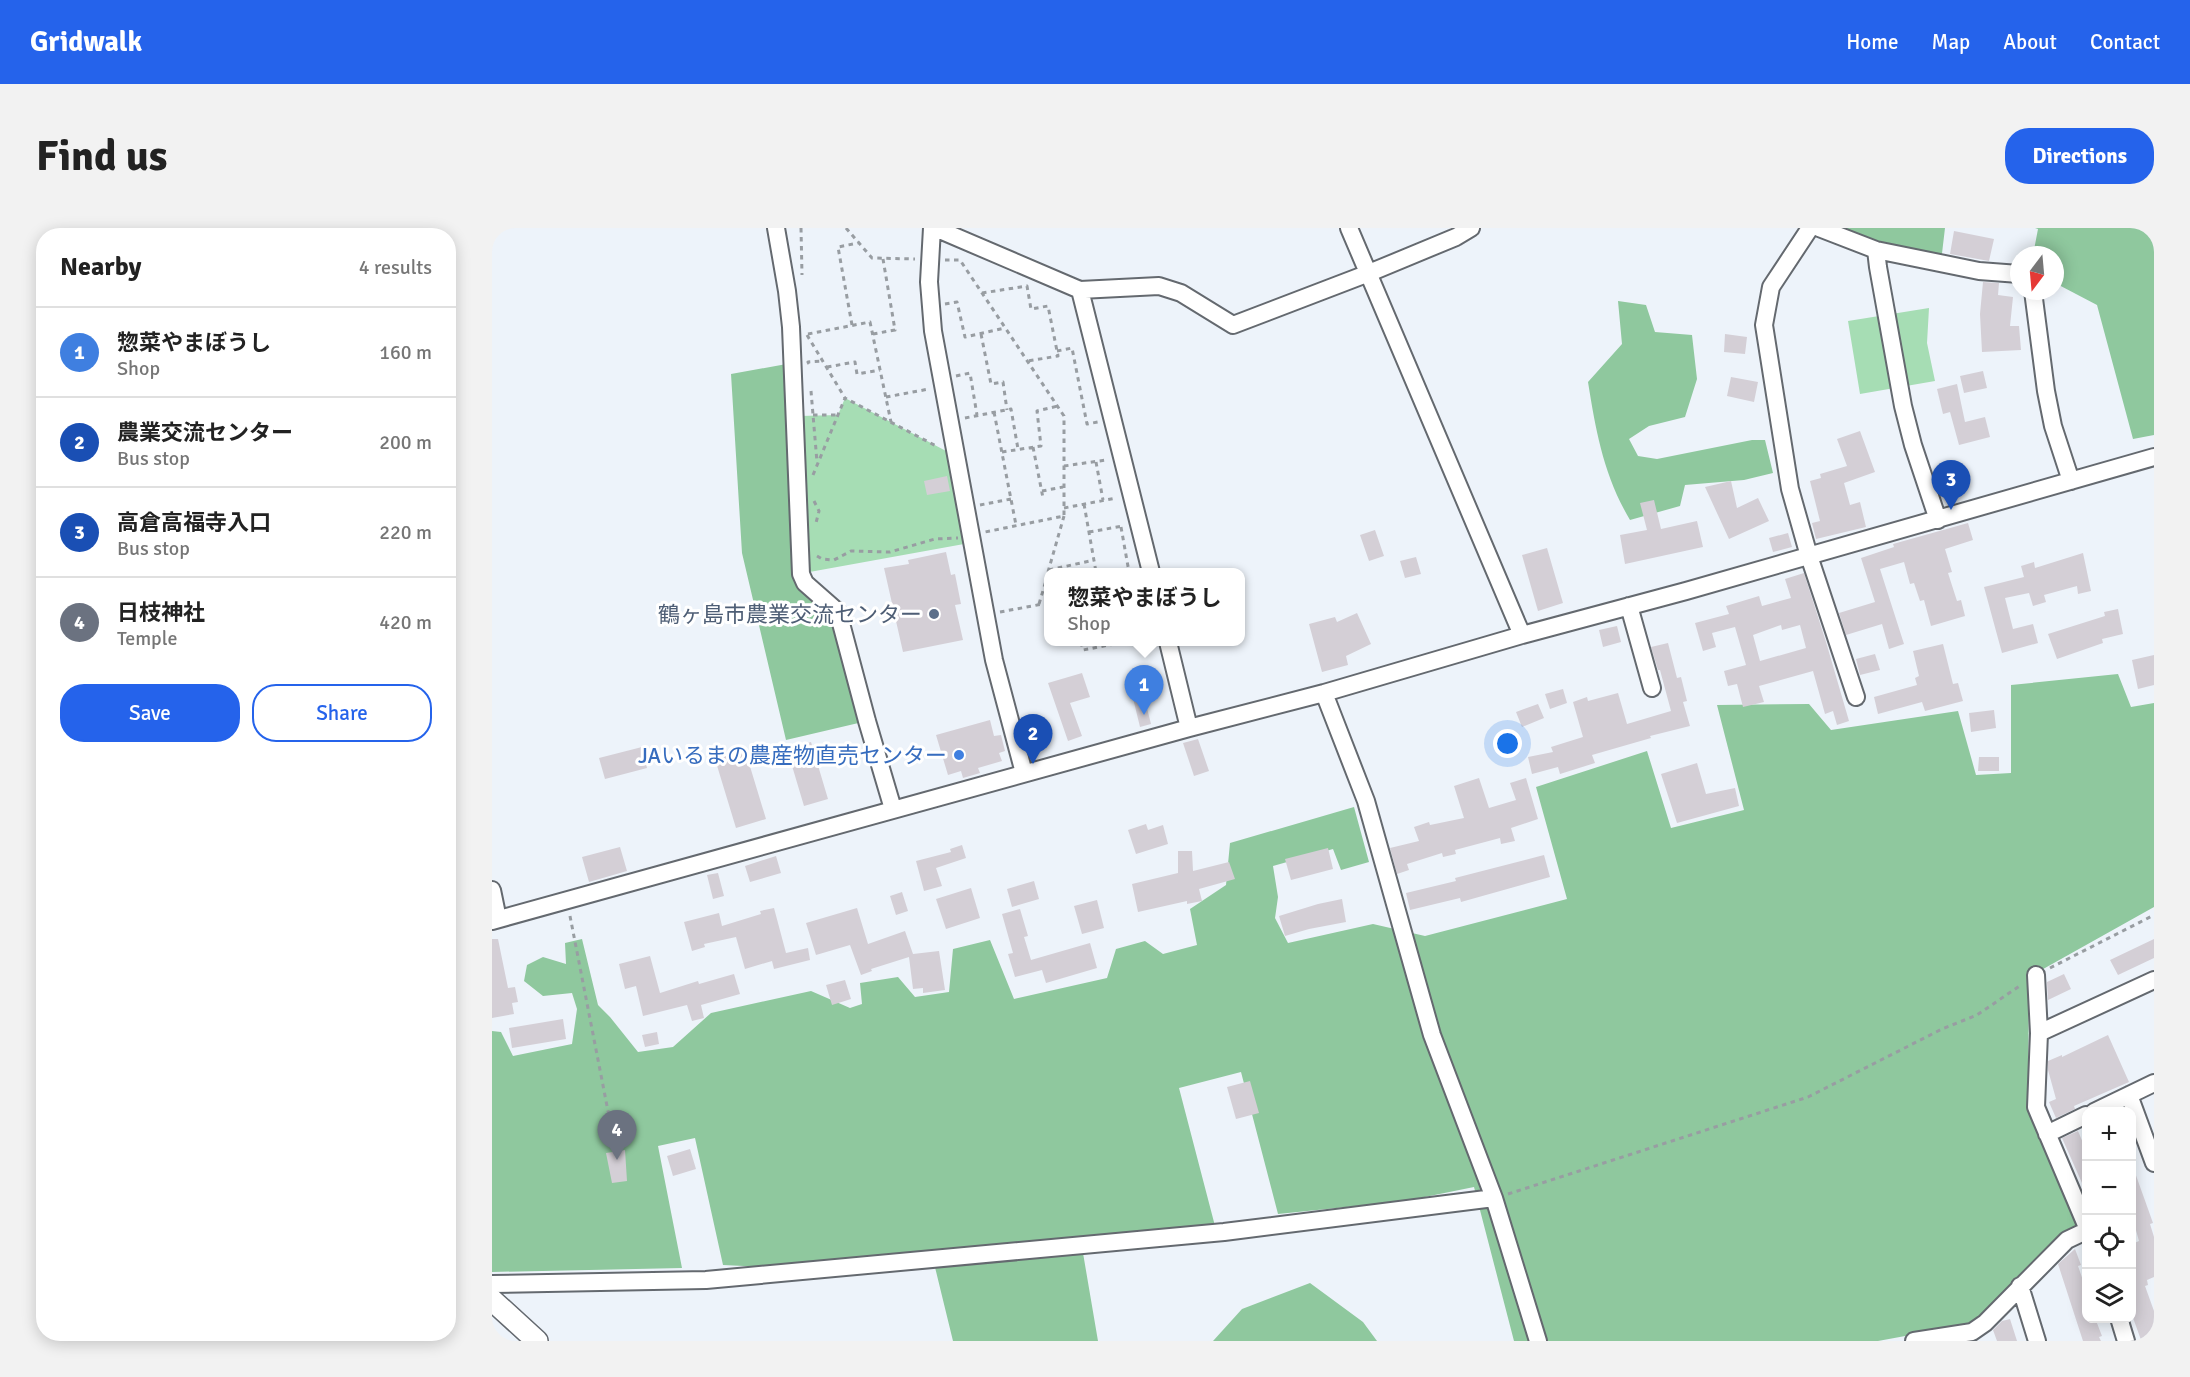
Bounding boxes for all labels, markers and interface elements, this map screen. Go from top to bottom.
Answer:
text: Gridwalk [30,25,142,59]
text: Home [1846,29,1899,55]
text: Map [1932,29,1970,55]
text: About [2003,29,2057,55]
text: Contact [2090,29,2160,55]
button: Directions [2005,128,2154,184]
text: Find us [36,131,167,182]
north arrow [2010,246,2064,300]
text: Nearby [60,251,141,283]
text: 4 results [359,255,432,280]
text: 惣菜やまぼうし [117,329,271,356]
text: 1 [74,340,85,365]
text: 160 m [379,340,432,365]
text: Shop [117,356,160,381]
text: 農業交流センター [117,419,293,446]
text: 2 [74,430,85,455]
text: 200 m [379,430,432,455]
text: Bus stop [117,446,190,471]
pin: 3 [1932,460,1970,510]
text: 高倉高福寺入口 [117,509,271,536]
text: 3 [74,520,85,545]
text: 220 m [379,520,432,545]
text: Bus stop [117,536,190,561]
popup [1044,568,1245,646]
text: 惣菜やまぼうし [1067,584,1222,611]
text: 日枝神社 [117,599,205,626]
place label: 鶴ヶ島市農業交流センター [658,601,922,628]
marker: 鶴ヶ島市農業交流センター [927,607,941,621]
text: 4 [74,610,85,635]
text: 420 m [379,610,432,635]
text: Shop [1067,611,1110,636]
text: Temple [117,626,177,651]
pin: 1 [1124,666,1164,715]
button: Save [60,684,240,742]
button: Share [252,684,432,742]
pin: 2 [1014,714,1052,764]
your location [1493,729,1522,758]
place label: JAいるまの農産物直売センター [638,742,947,769]
marker: JAいるまの農産物直売センター [952,748,966,762]
map controls [2082,1107,2136,1323]
button: + [2082,1107,2136,1161]
pin: 4 [598,1110,636,1160]
button: − [2082,1161,2136,1215]
button: locate [2082,1215,2136,1269]
button: layers [2082,1269,2136,1323]

